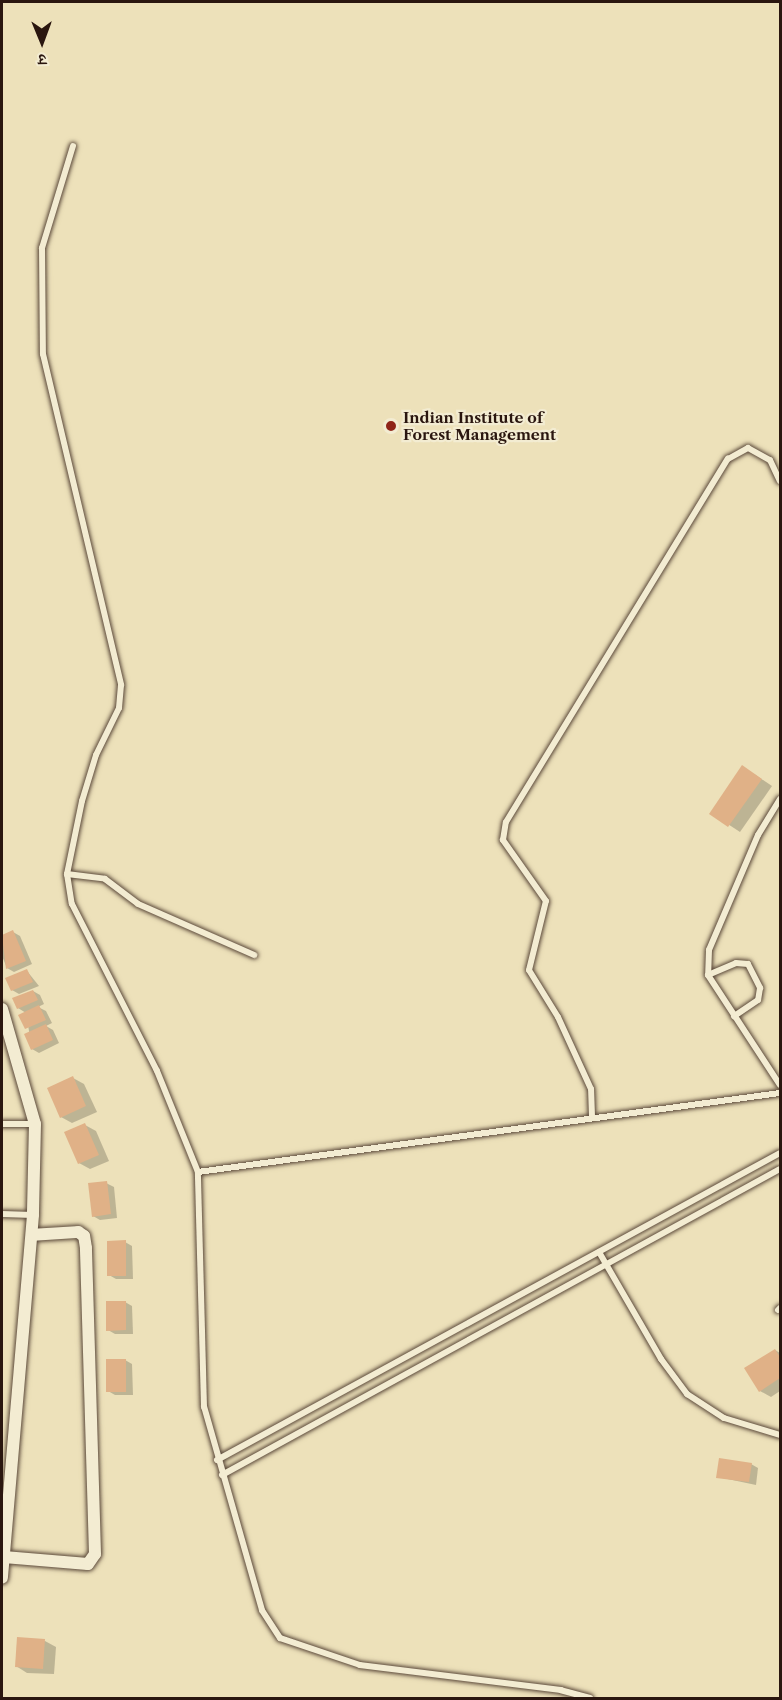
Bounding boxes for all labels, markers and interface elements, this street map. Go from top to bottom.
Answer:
north arrow [12,12,72,72]
text: उ [38,50,47,70]
place label: Indian Institute of Forest Management [403,408,556,443]
marker: Indian Institute of Forest Management [384,419,398,433]

